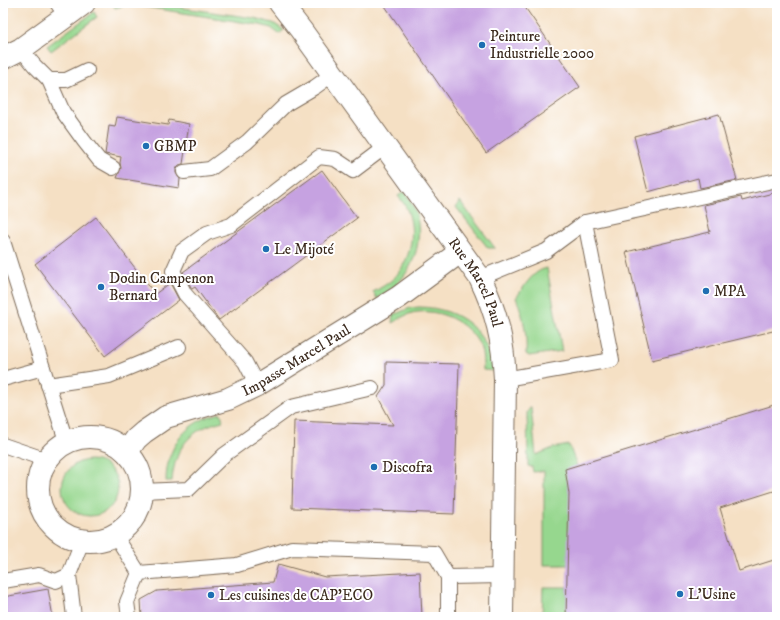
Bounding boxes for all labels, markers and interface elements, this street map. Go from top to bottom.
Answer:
place label: Peinture Industrielle 2000 [490,27,594,63]
marker: Peinture Industrielle 2000 [477,40,487,50]
place label: GBMP [154,137,197,156]
marker: GBMP [141,141,151,151]
street label: Rue Marcel Paul [444,234,507,329]
place label: Le Mijoté [274,240,335,259]
marker: Le Mijoté [261,244,271,254]
place label: Dodin Campenon Bernard [109,269,214,305]
marker: Dodin Campenon Bernard [96,282,106,292]
place label: MPA [714,282,746,301]
marker: MPA [701,286,711,296]
street label: Impasse Marcel Paul [239,320,355,401]
place label: Discofra [382,458,433,477]
marker: Discofra [369,462,379,472]
place label: L'Usine [688,585,736,604]
place label: Les cuisines de CAP'ECO [219,586,373,605]
marker: L'Usine [675,589,685,599]
marker: Les cuisines de CAP'ECO [206,590,216,600]

